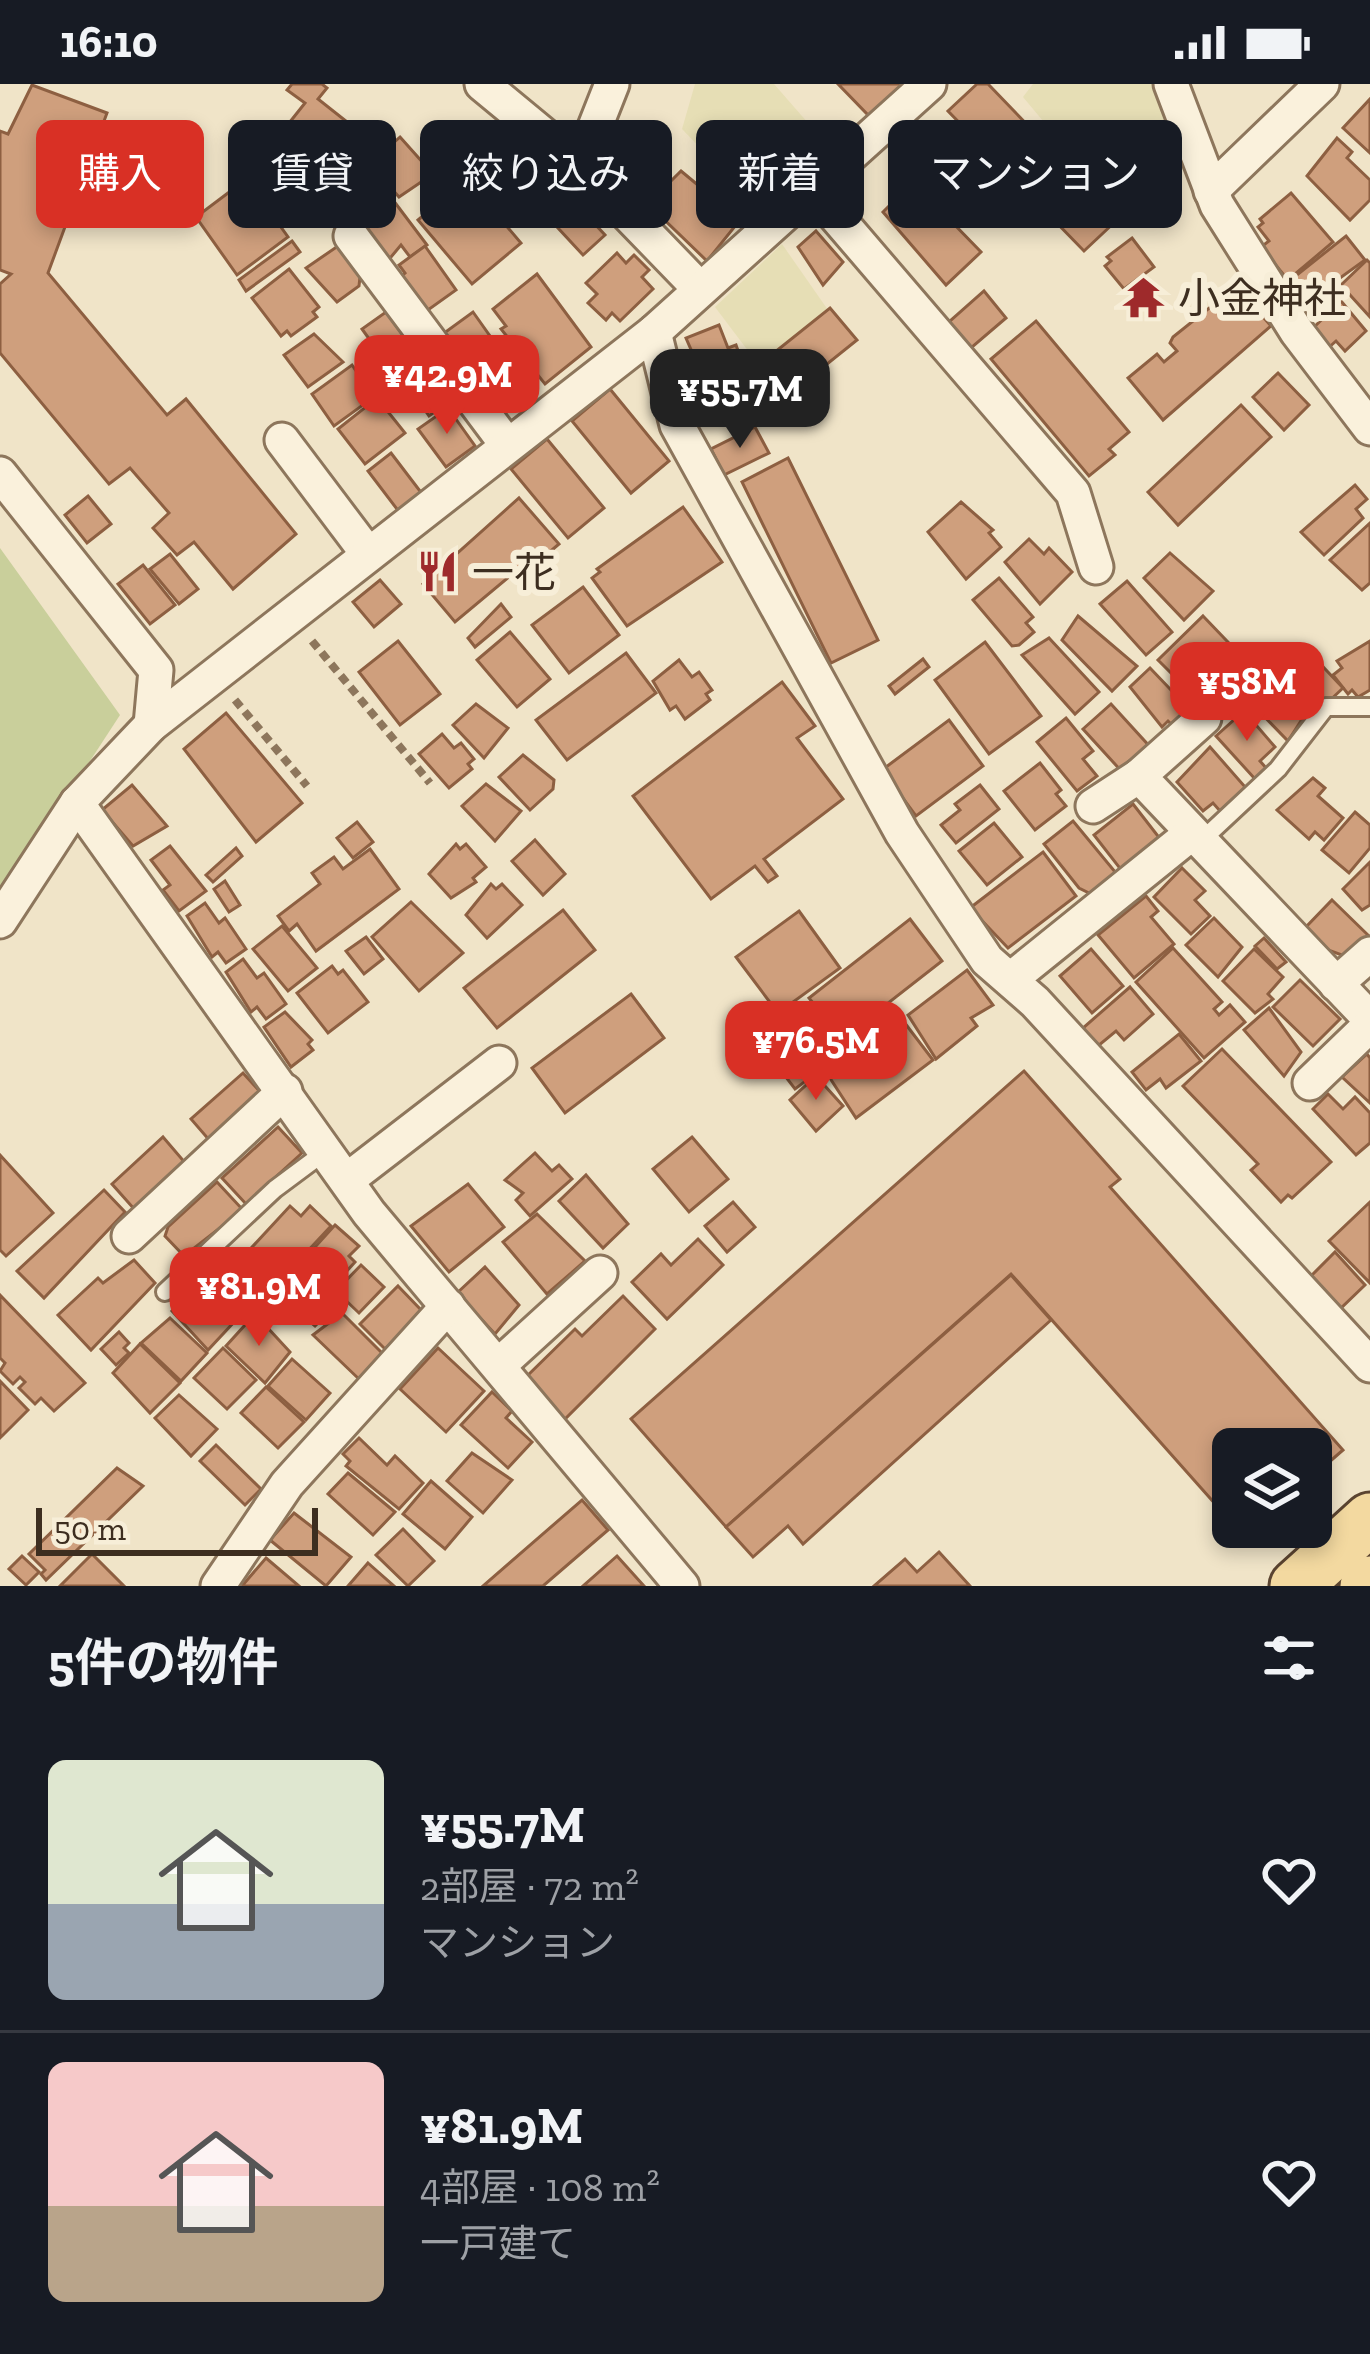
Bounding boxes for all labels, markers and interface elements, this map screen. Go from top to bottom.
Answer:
text: 16:10 [60,15,158,69]
chip: 購入 [36,120,204,228]
chip: 賃貸 [228,120,396,228]
chip: 絞り込み [420,120,672,228]
chip: 新着 [696,120,864,228]
chip: マンション [888,120,1182,228]
place label: 小金神社 [1178,273,1346,324]
temple icon: 小金神社 [1121,275,1167,321]
pin: ¥42.9M [349,335,545,437]
pin: ¥55.7M [642,349,838,451]
text: ¥42.9M [381,350,513,397]
text: ¥55.7M [677,364,803,411]
place label: 一花 [472,547,556,598]
restaurant icon: 一花 [415,549,461,595]
pin: ¥58M [1176,642,1318,744]
text: ¥58M [1197,657,1297,704]
pin: ¥76.5M [718,1001,914,1103]
text: ¥76.5M [752,1016,880,1063]
pin: ¥81.9M [161,1247,357,1349]
text: ¥81.9M [197,1262,321,1309]
map controls [1212,1428,1332,1548]
button: layers [1212,1428,1332,1548]
scale bar [36,1502,318,1555]
text: 50 m [54,1509,126,1548]
icon: filters [1256,1625,1322,1691]
text: 5件の物件 [48,1632,279,1693]
text: ¥55.7M [420,1794,585,1855]
icon: home [144,1808,288,1952]
icon: heart [1256,1847,1322,1913]
text: 2部屋 · 72 m² [420,1863,639,1910]
text: マンション [420,1919,615,1966]
text: ¥81.9M [420,2095,583,2156]
icon: home [144,2110,288,2254]
icon: heart [1256,2149,1322,2215]
text: 4部屋 · 108 m² [420,2164,660,2211]
text: 一戸建て [420,2220,576,2267]

